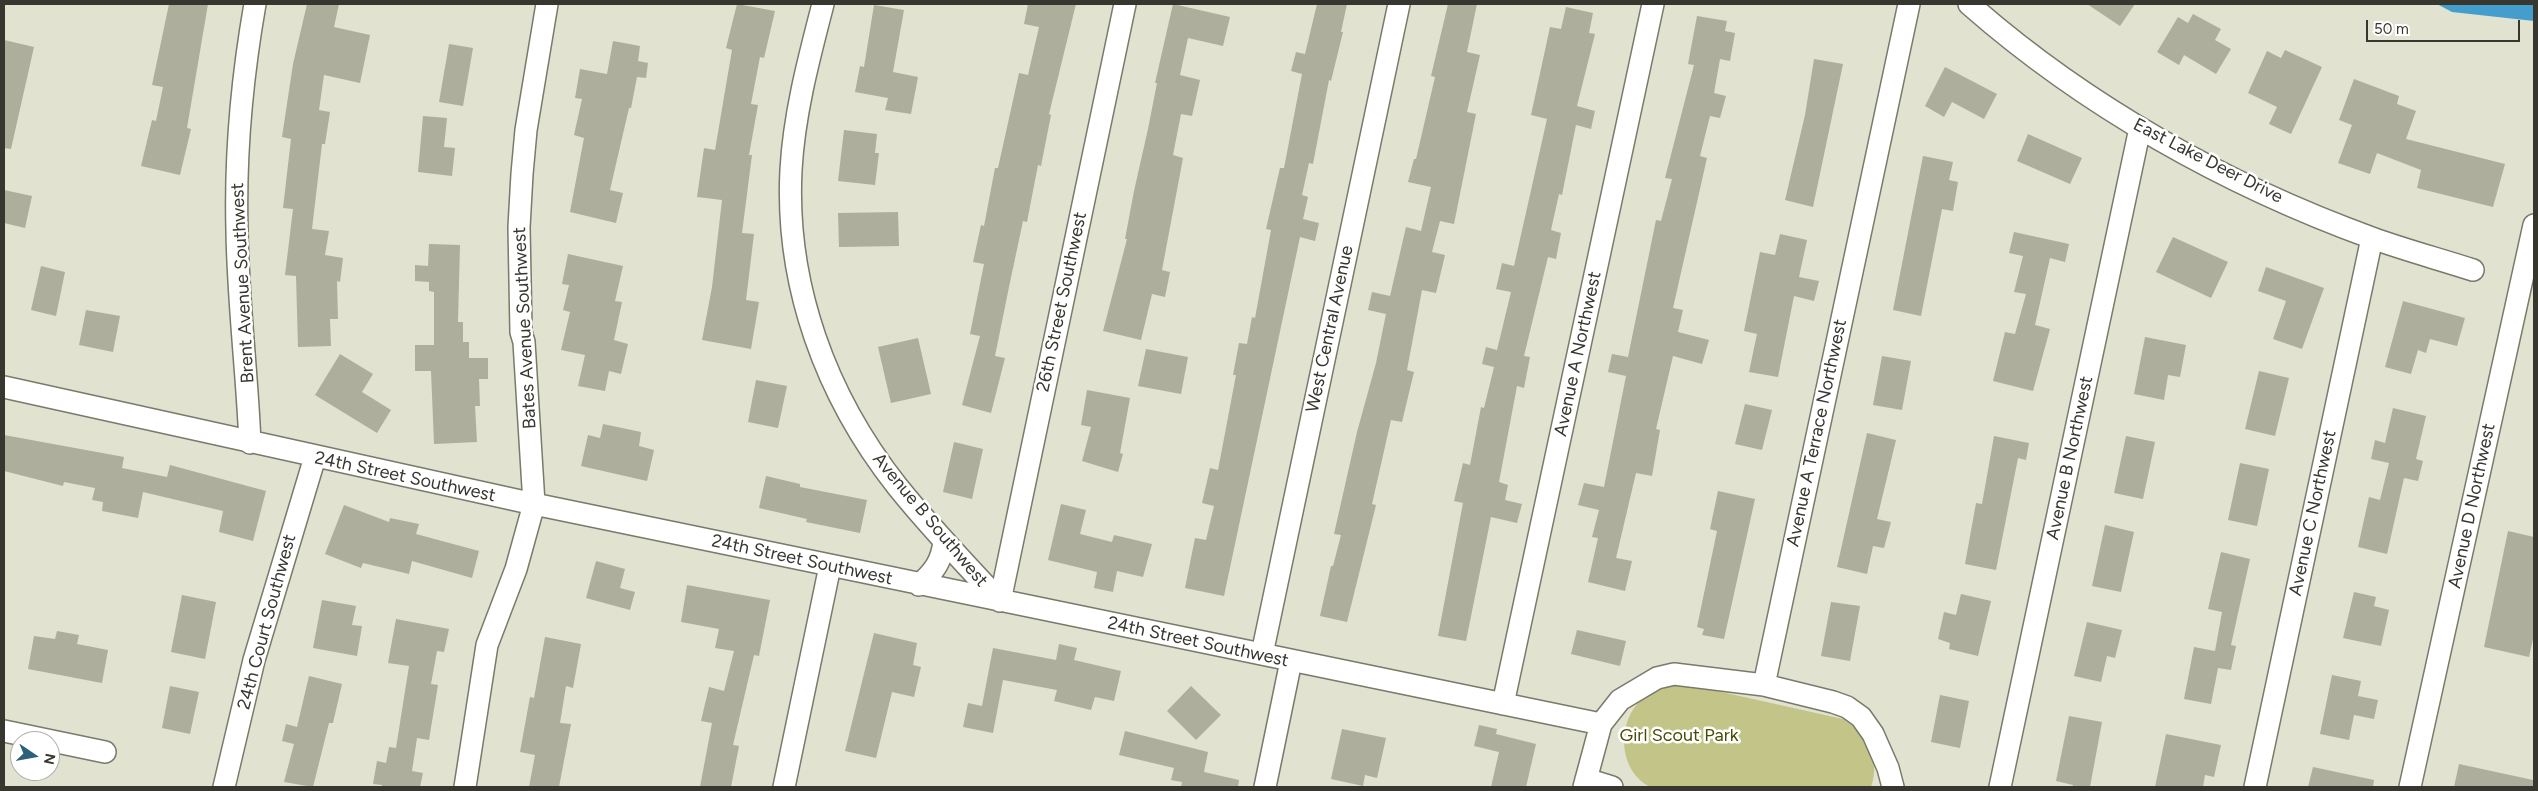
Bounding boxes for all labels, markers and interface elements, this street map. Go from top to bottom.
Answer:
scale bar [2368,10,2522,42]
text: 50 m [2374,20,2409,38]
street label: East Lake Deer Drive [2130,114,2286,208]
street label: Brent Avenue Southwest [227,182,259,384]
street label: 26th Street Southwest [1032,210,1092,394]
street label: Bates Avenue Southwest [509,227,541,429]
street label: West Central Avenue [1302,244,1358,414]
street label: Avenue A Northwest [1550,270,1606,438]
street label: Avenue A Terrace Northwest [1782,317,1852,549]
street label: Avenue B Northwest [2042,374,2098,542]
street label: Avenue D Northwest [2444,421,2500,591]
street label: Avenue C Northwest [2285,428,2341,598]
street label: 24th Street Southwest [312,447,498,507]
street label: Avenue B Southwest [868,449,992,591]
street label: 24th Street Southwest [709,530,895,590]
street label: 24th Court Southwest [233,532,301,712]
street label: 24th Street Southwest [1105,612,1291,672]
park label: Girl Scout Park [1619,725,1739,747]
north arrow [10,731,60,781]
text: N [40,752,59,766]

